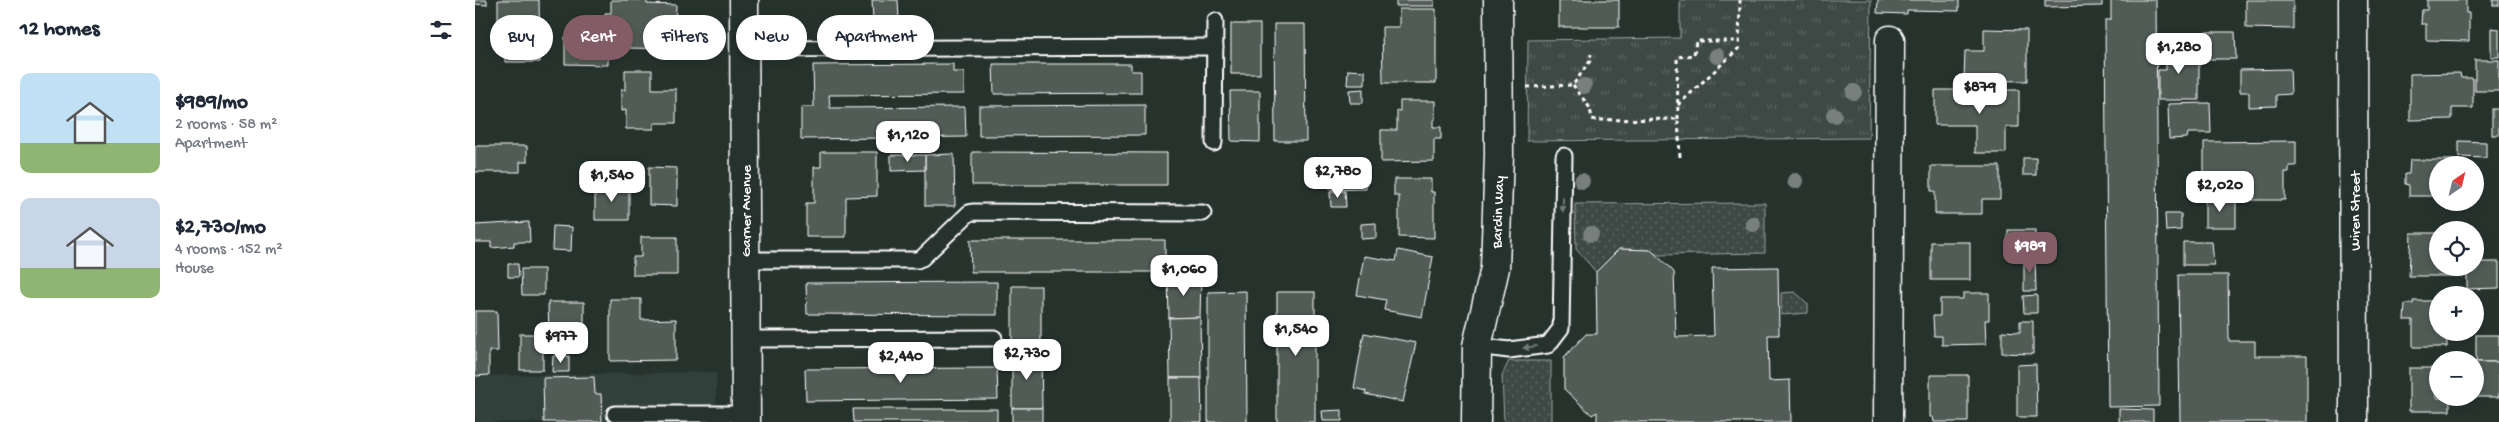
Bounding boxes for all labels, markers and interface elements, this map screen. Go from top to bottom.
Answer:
chip: Buy [490,15,553,60]
chip: Rent [563,15,633,60]
chip: Filters [643,15,726,60]
chip: New [736,15,807,60]
chip: Apartment [817,15,934,60]
icon: filters [427,16,455,44]
text: 12 homes [20,18,99,43]
pin: $1,280 [2138,32,2220,75]
text: $1,280 [2157,39,2201,58]
pin: $879 [1950,72,2010,115]
text: $879 [1964,79,1996,98]
text: $989/mo [175,91,248,116]
icon: home [60,93,120,153]
text: 2 rooms · 58 m² [175,116,277,135]
pin: $1,120 [867,120,949,163]
text: $1,120 [887,127,929,146]
text: Apartment [175,135,247,154]
pin: $2,780 [1297,156,1379,199]
north arrow [2429,156,2484,211]
map controls [2429,156,2484,406]
pin: $1,540 [571,160,653,203]
text: $2,780 [1315,163,1361,182]
street label: Garner Avenue [738,165,756,257]
text: $1,540 [590,167,634,186]
street label: Wiren Street [2347,169,2365,251]
pin: $2,020 [2179,170,2261,213]
street label: Bardin Way [1489,175,1509,250]
text: $2,020 [2197,177,2243,196]
one-way arrow [1558,197,1566,213]
text: $2,730/mo [175,216,266,241]
icon: home [60,218,120,278]
button: locate [2429,221,2484,276]
pin: $989 [2000,232,2060,274]
text: $989 [2014,238,2046,257]
text: 4 rooms · 152 m² [175,241,283,260]
pin: $1,060 [1143,254,1225,297]
text: House [175,260,214,279]
text: $1,060 [1162,261,1206,280]
button: + [2429,286,2484,341]
pin: $1,540 [1255,314,1337,357]
text: $1,540 [1274,321,1318,340]
pin: $977 [531,322,591,364]
text: $977 [545,328,577,347]
pin: $2,730 [986,338,1068,381]
pin: $2,440 [860,342,942,384]
one-way arrow [1522,343,1538,351]
text: $2,730 [1004,345,1050,364]
text: $2,440 [879,348,923,367]
button: − [2429,351,2484,406]

